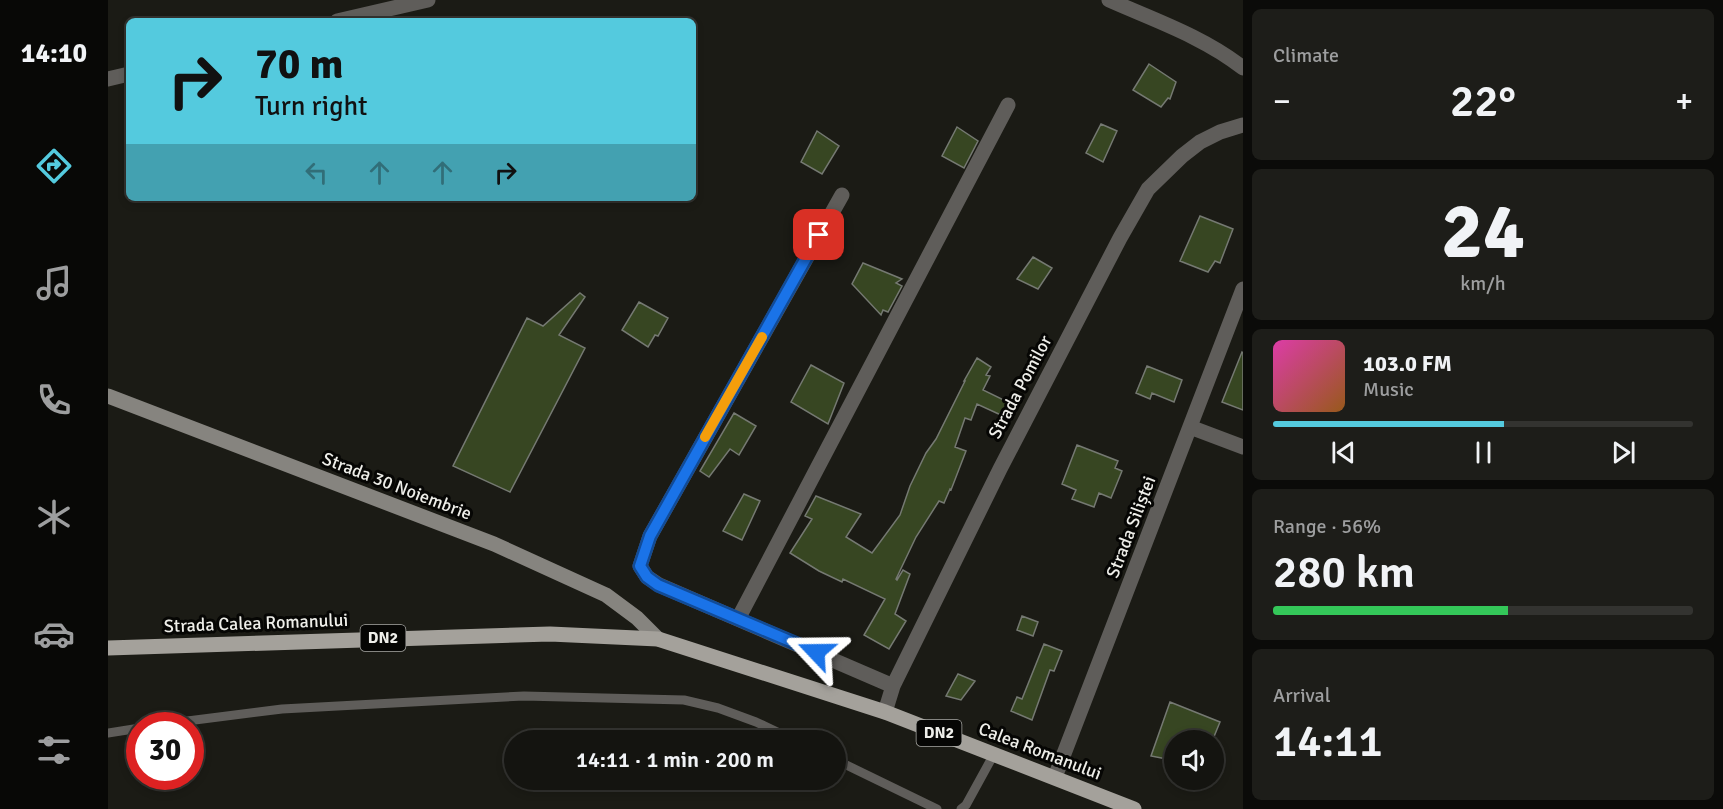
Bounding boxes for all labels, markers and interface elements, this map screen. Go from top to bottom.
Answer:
text: 14:10 [21,37,87,70]
text: 70 m [255,39,344,90]
icon: right [156,42,234,120]
text: Climate [1273,43,1339,68]
text: 22° [1450,74,1516,129]
text: − [1273,81,1291,122]
text: + [1675,81,1693,122]
text: Turn right [255,90,368,123]
icon: directions [33,145,75,187]
icon: left [300,156,333,189]
icon: ahead [363,156,396,189]
icon: ahead [426,156,459,189]
icon: right [489,156,522,189]
text: 24 [1441,184,1525,280]
pin [793,209,844,260]
icon: arrive [802,218,835,251]
icon: music [33,262,75,304]
text: km/h [1460,271,1506,296]
street label: Strada Pomilor [984,331,1057,442]
text: 103.0 FM [1363,350,1452,377]
text: Music [1363,377,1414,402]
icon: phone [33,379,75,421]
icon: previous [1327,436,1360,469]
icon: pause [1467,436,1500,469]
icon: next [1607,436,1640,469]
street label: Strada 30 Noiembrie [319,447,475,525]
street label: Strada Siliștei [1101,473,1161,581]
icon: climate [33,496,75,538]
text: Range · 56% [1273,514,1381,539]
text: 280 km [1273,545,1415,600]
street label: Strada Calea Romanului [163,609,349,637]
icon: car [33,613,75,655]
position arrow [784,620,848,684]
road number: DN2 [360,625,406,651]
text: Arrival [1273,683,1331,708]
speed limit sign: 30 [126,712,204,790]
text: 14:11 [1273,714,1383,769]
street label: Calea Romanului [975,717,1105,785]
road number: DN2 [916,720,962,746]
icon: filters [33,729,75,771]
map controls [1164,730,1224,790]
button: sound [1164,730,1224,790]
text: 14:11 · 1 min · 200 m [576,746,774,773]

